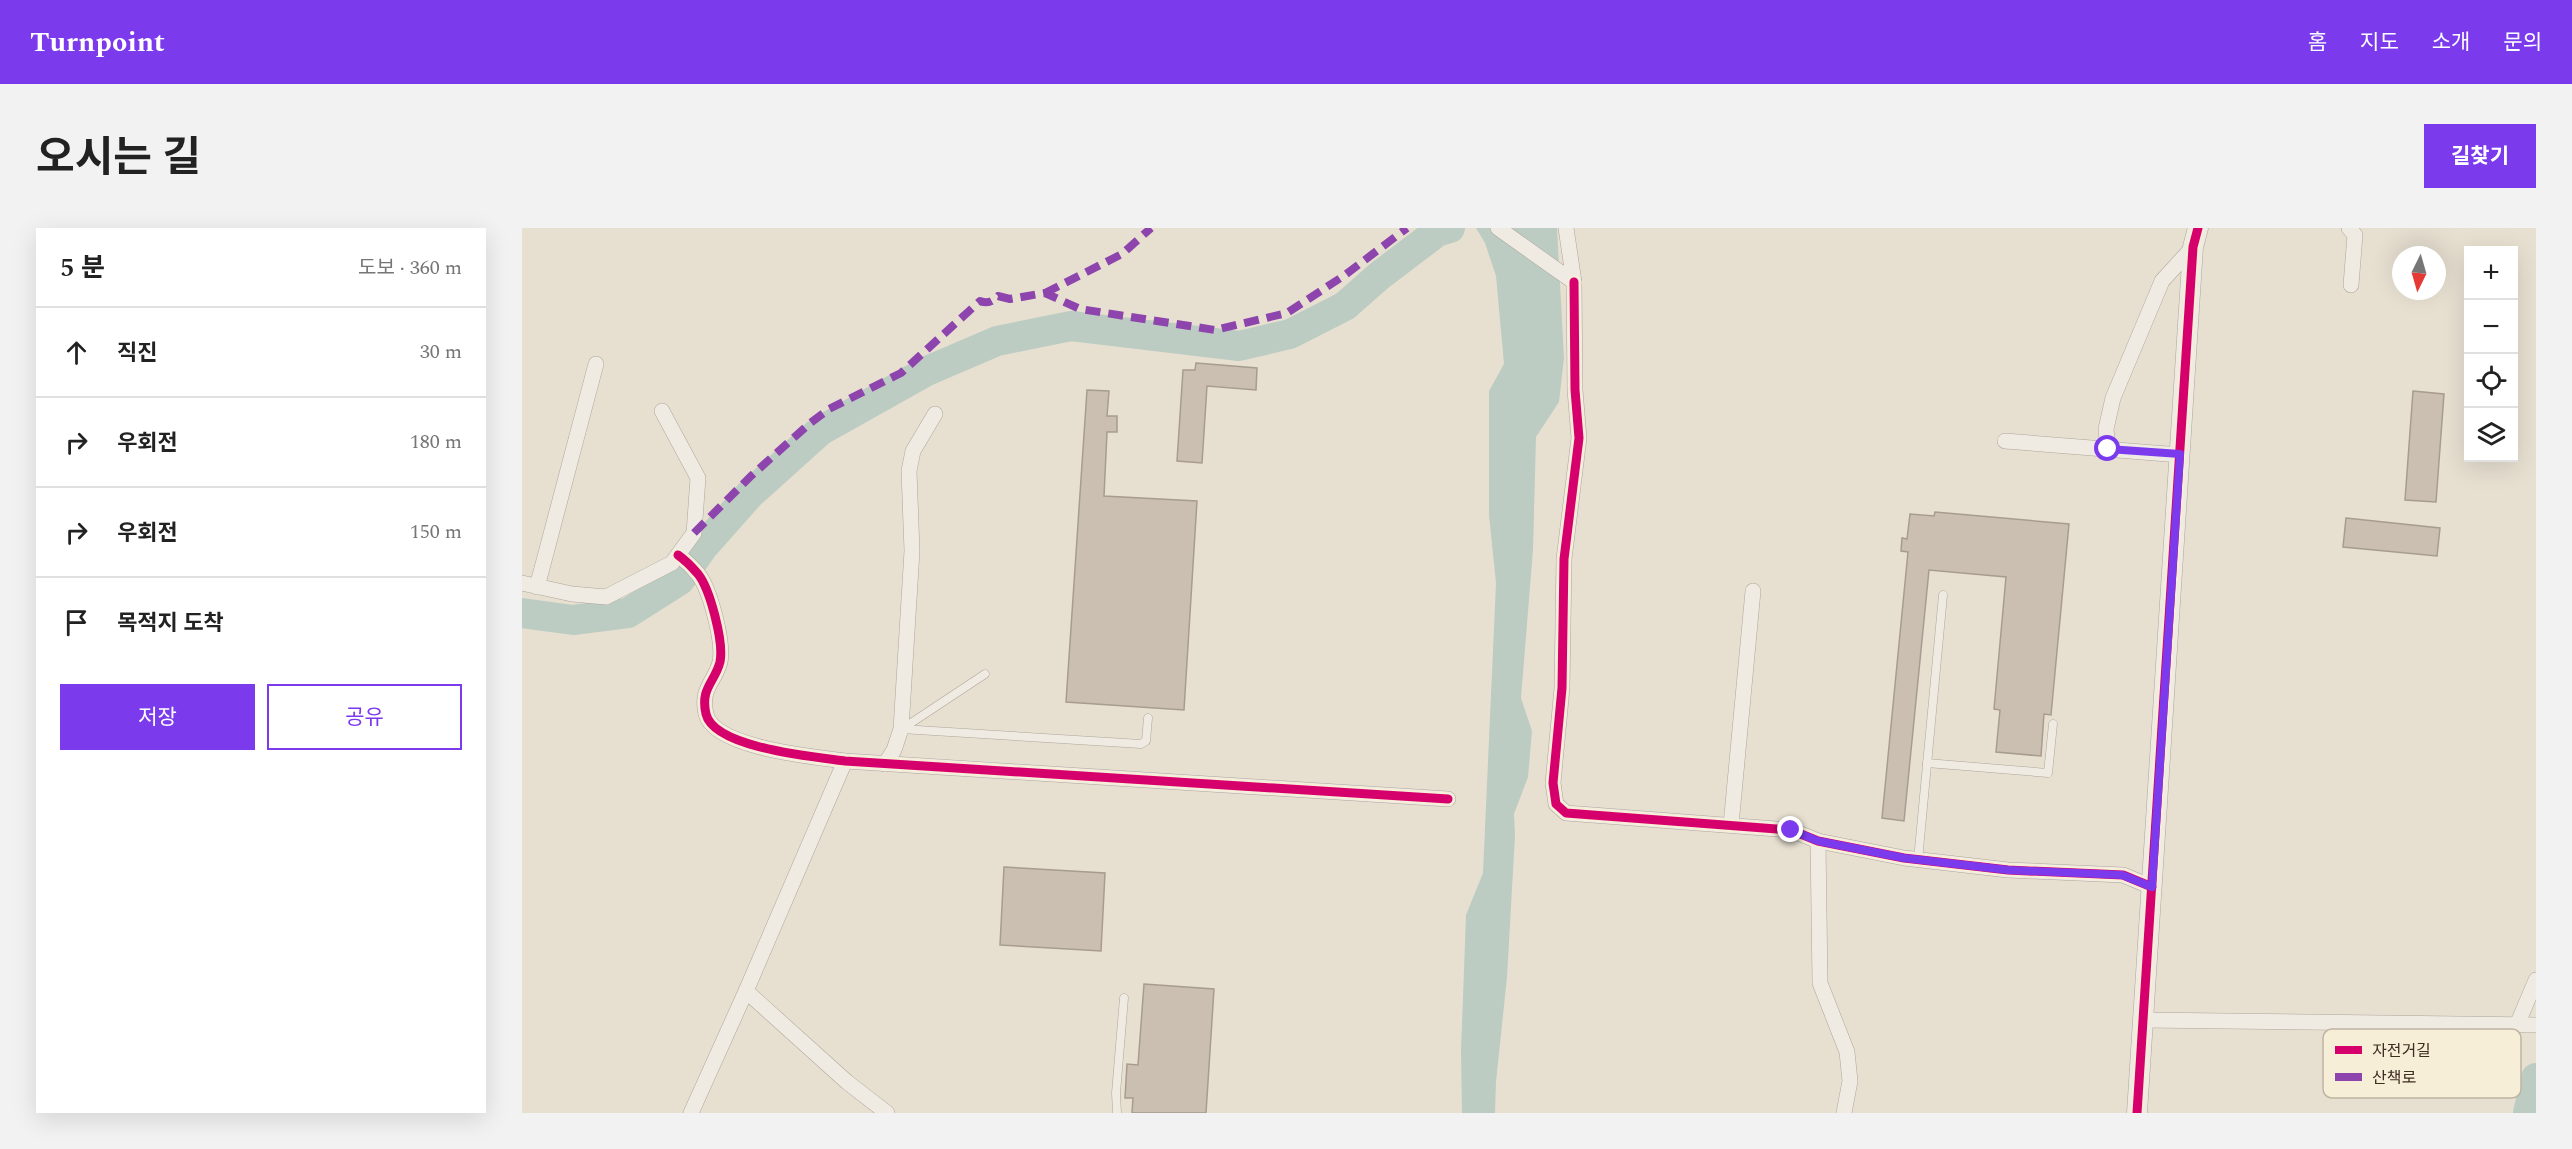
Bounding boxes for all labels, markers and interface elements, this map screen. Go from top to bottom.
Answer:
text: Turnpoint [30,21,165,64]
text: 홈 [2308,27,2327,59]
text: 지도 [2360,27,2399,59]
text: 소개 [2432,27,2470,59]
text: 문의 [2503,27,2542,59]
button: 길찾기 [2424,124,2536,188]
text: 오시는 길 [36,127,201,190]
north arrow [2392,246,2446,300]
map controls [2464,246,2518,462]
button: + [2464,246,2518,300]
text: 5 분 [60,248,105,288]
text: 도보 · 360 m [358,253,462,283]
button: − [2464,300,2518,354]
icon: ahead [60,336,93,369]
text: 직진 [117,337,157,370]
text: 30 m [420,337,462,367]
button: locate [2464,354,2518,408]
button: layers [2464,408,2518,462]
icon: right [60,426,93,459]
text: 우회전 [117,427,178,460]
text: 180 m [410,427,462,457]
route start [2094,435,2120,461]
icon: right [60,516,93,549]
text: 우회전 [117,517,178,550]
text: 150 m [410,517,462,547]
icon: arrive [60,606,93,639]
text: 목적지 도착 [117,607,224,640]
button: 저장 [60,684,255,750]
button: 공유 [267,684,462,750]
route end [1777,816,1803,842]
legend [2323,1029,2521,1098]
text: 자전거길 [2372,1039,2431,1063]
text: 산책로 [2372,1066,2416,1090]

